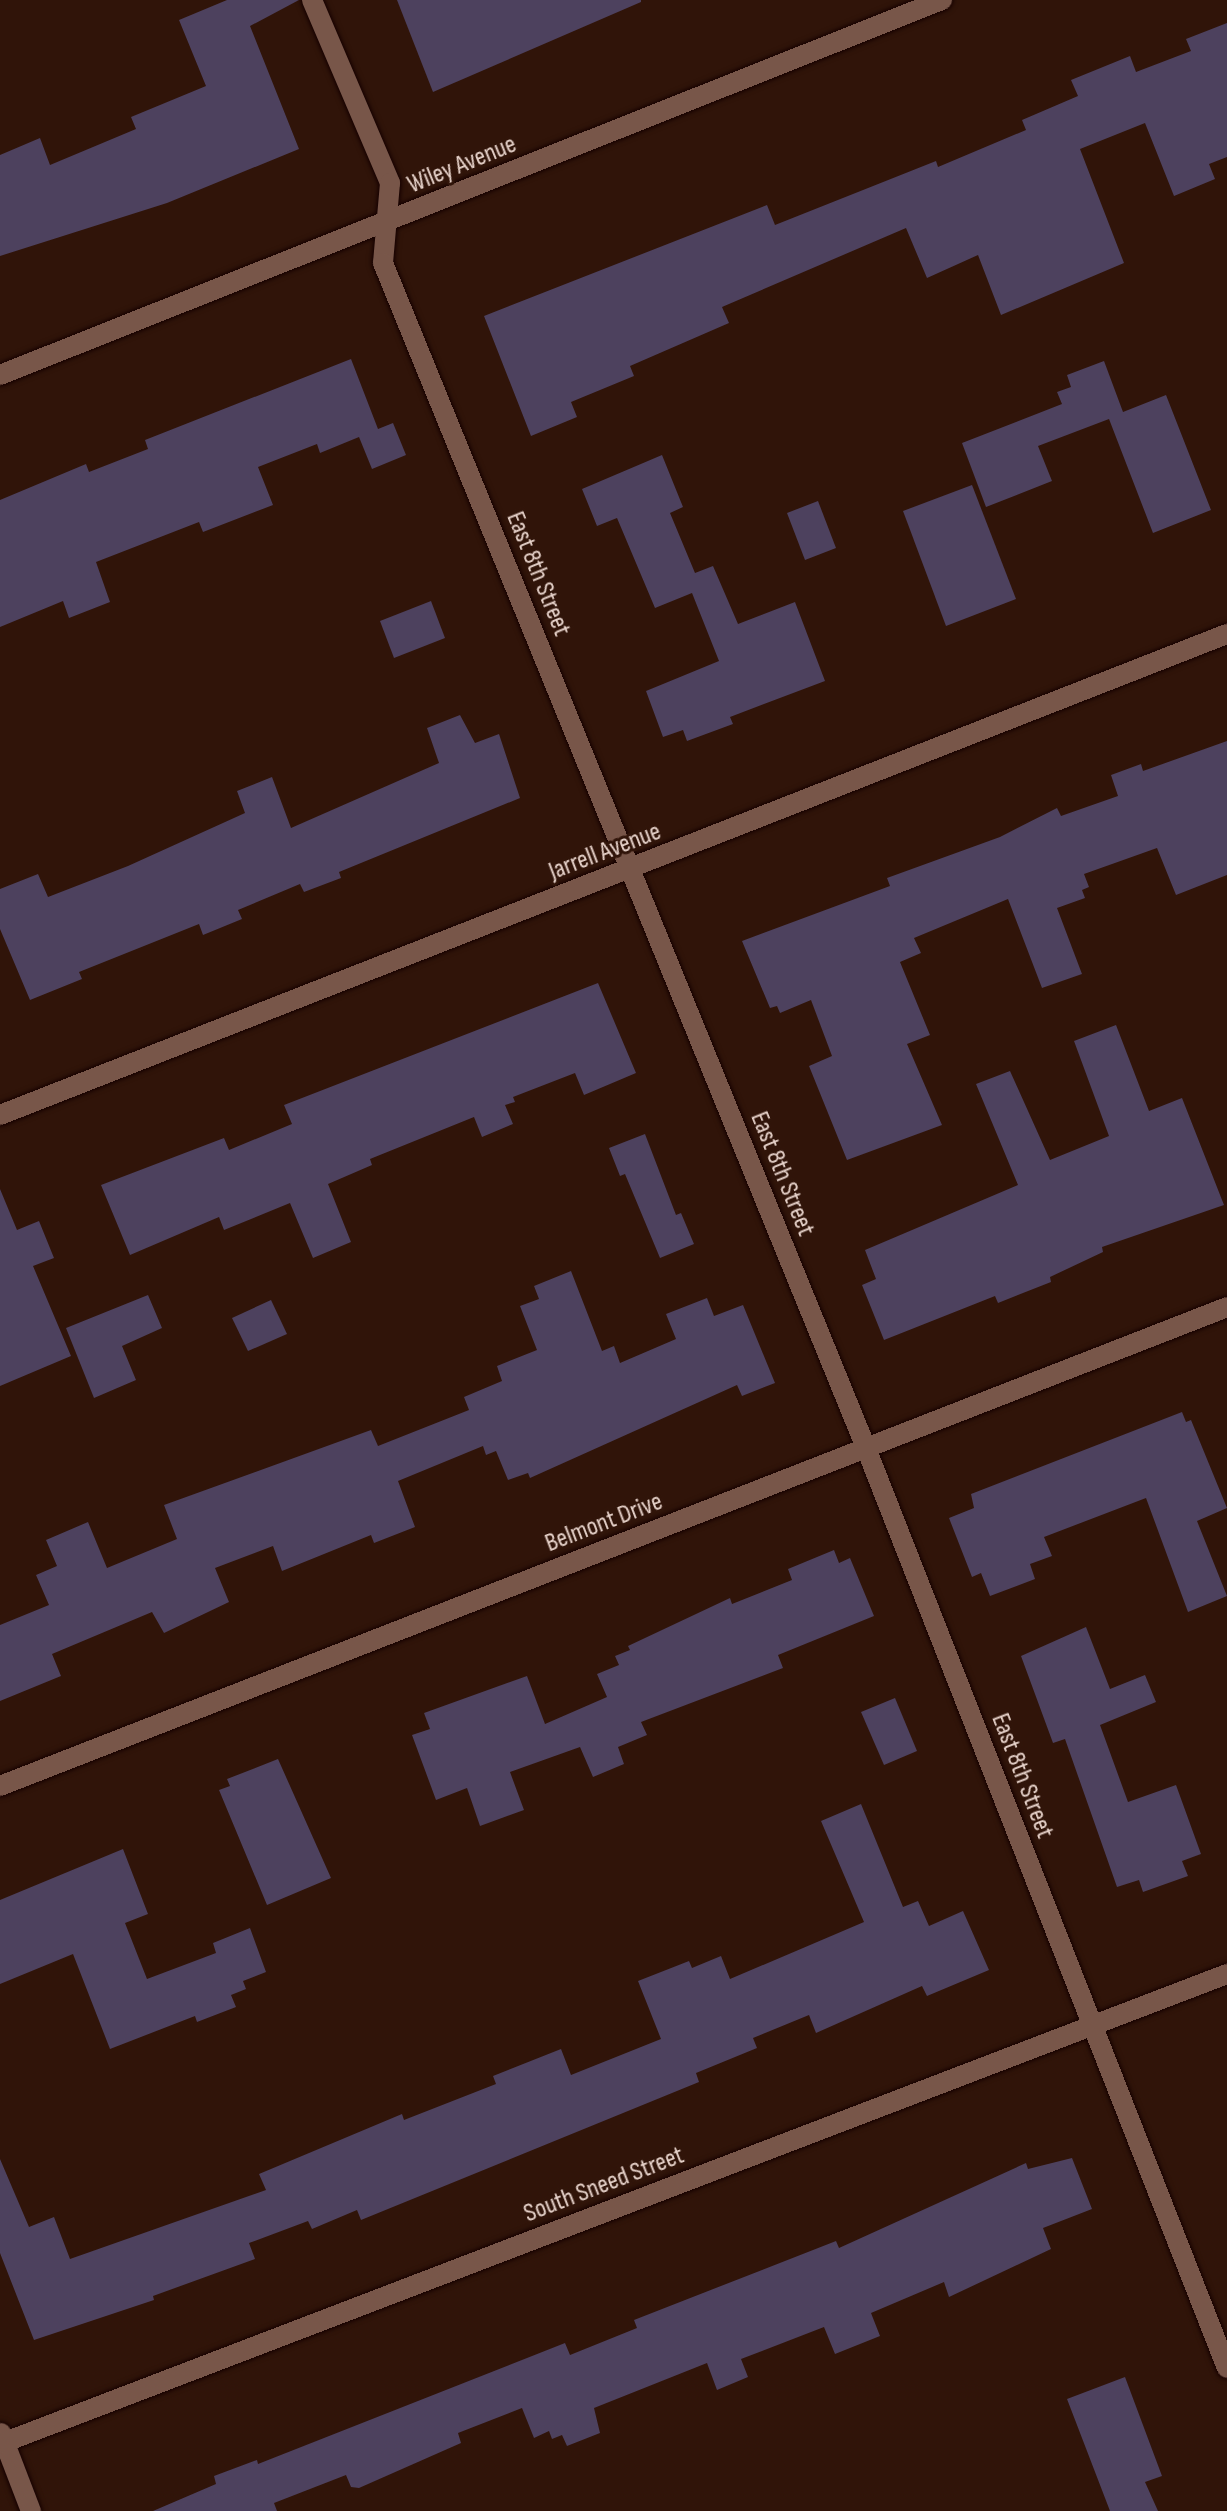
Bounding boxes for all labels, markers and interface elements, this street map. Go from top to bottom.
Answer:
street label: Wiley Avenue [403,129,521,201]
street label: East 8th Street [499,507,577,641]
street label: Jarrell Avenue [544,816,666,888]
street label: East 8th Street [743,1107,821,1241]
street label: Belmont Drive [541,1486,667,1560]
street label: East 8th Street [984,1709,1060,1843]
street label: South Sneed Street [520,2140,688,2230]

